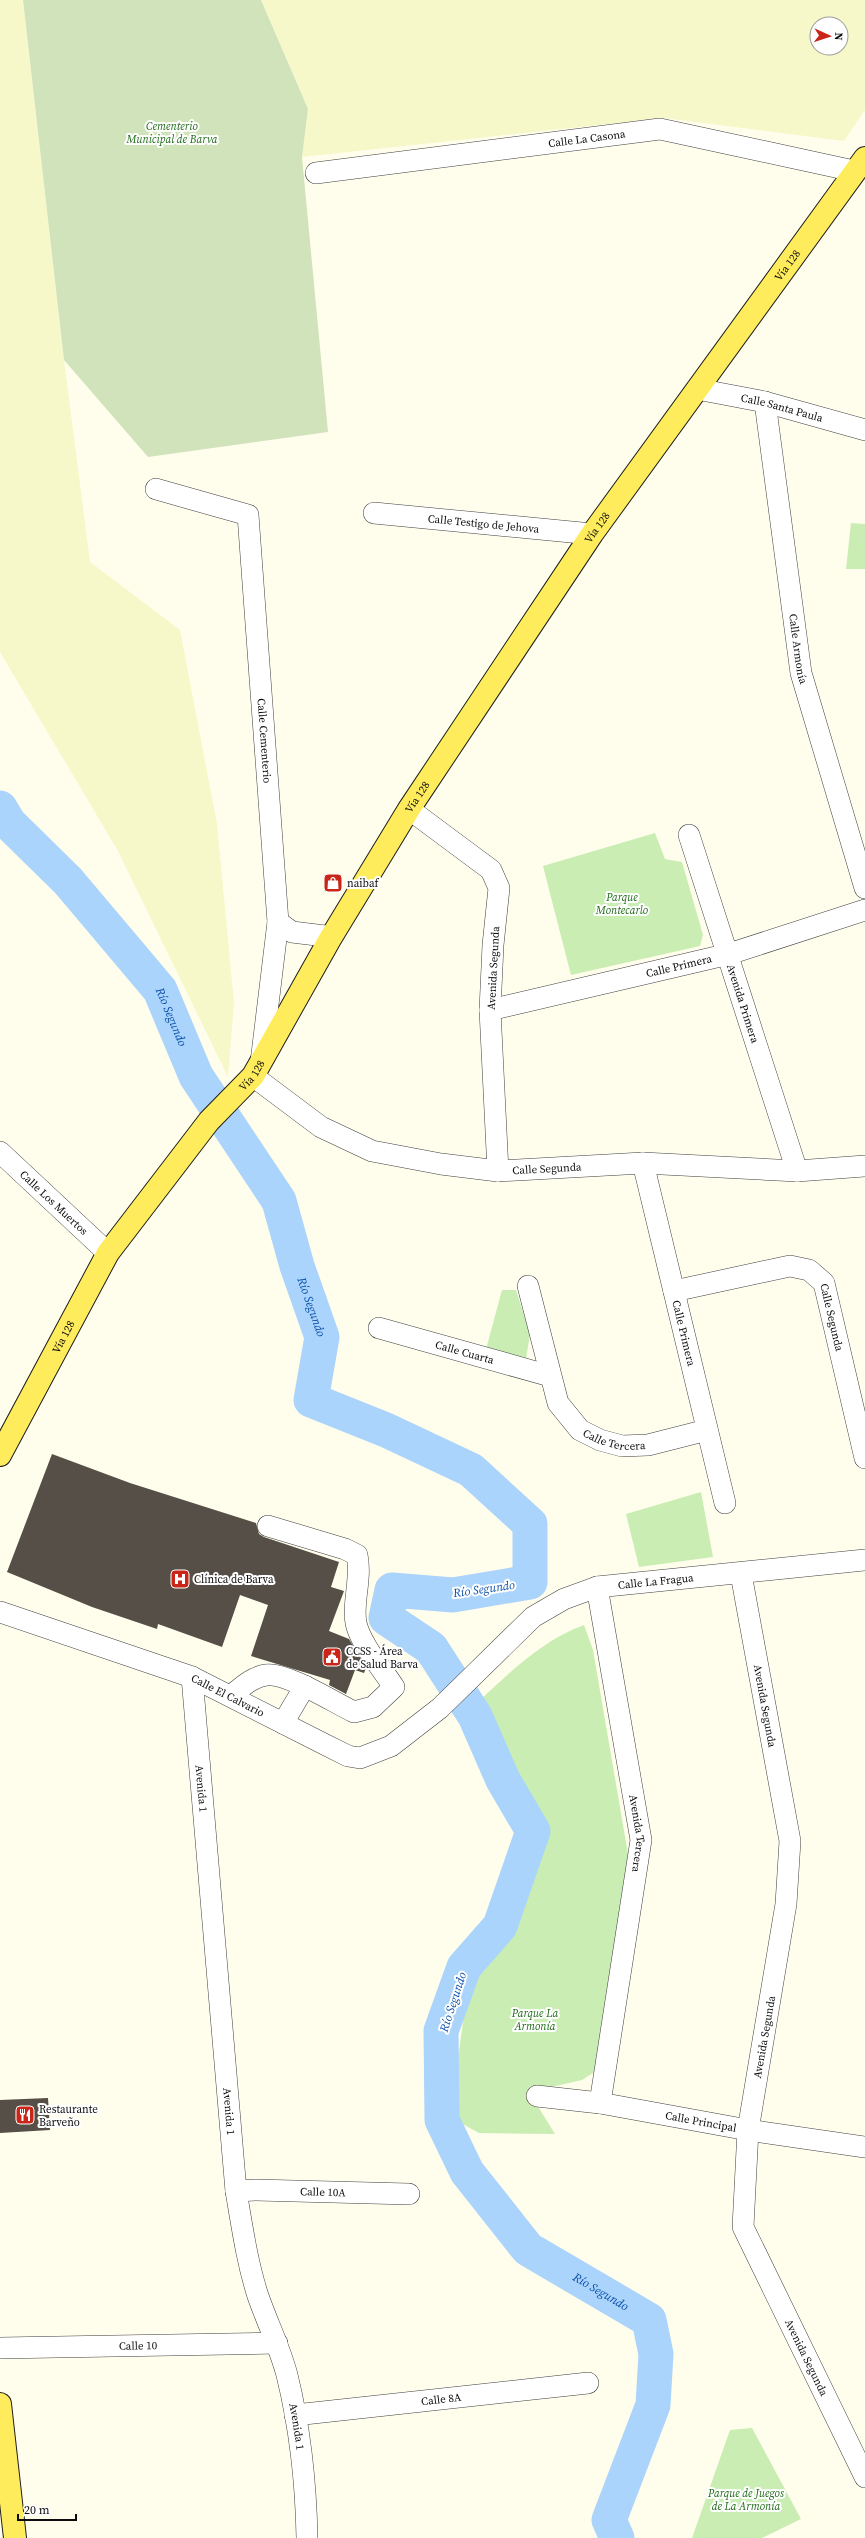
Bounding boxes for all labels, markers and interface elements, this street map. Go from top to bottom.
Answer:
north arrow [809,16,849,56]
text: N [831,32,846,41]
park label: Cementerio Municipal de Barva [125,119,218,147]
street label: Calle La Casona [547,126,627,151]
street label: Vía 128 [771,247,804,284]
street label: Calle Santa Paula [740,391,825,426]
street label: Vía 128 [581,509,614,546]
street label: Calle Testigo de Jehova [427,511,540,537]
street label: Calle Armonía [785,613,811,686]
street label: Calle Cementerio [254,698,275,784]
street label: Vía 128 [402,778,433,816]
shop icon: naibaf [322,872,344,894]
place label: naibaf [347,876,379,891]
park label: Parque Montecarlo [595,890,649,918]
street label: Avenida Segunda [484,926,503,1010]
street label: Calle Primera [645,951,714,981]
street label: Avenida Primera [723,962,762,1045]
water label: Río Segundo [151,984,191,1049]
street label: Vía 128 [236,1057,268,1094]
street label: Calle Segunda [512,1159,582,1178]
street label: Calle Los Muertos [16,1167,91,1239]
water label: Río Segundo [293,1274,329,1339]
street label: Calle Segunda [816,1282,847,1353]
street label: Calle Primera [668,1299,699,1368]
street label: Vía 128 [49,1318,79,1356]
street label: Calle Cuarta [434,1337,496,1368]
street label: Calle Tercera [580,1426,646,1454]
hospital icon: Clínica de Barva [169,1568,191,1590]
street label: Calle La Fragua [617,1570,695,1593]
place label: Clínica de Barva [194,1572,274,1587]
water label: Río Segundo [451,1577,516,1601]
place label: CCSS - Área de Salud Barva [346,1644,419,1672]
public building icon: CCSS - Área de Salud Barva [321,1646,343,1668]
street label: Avenida Segunda [750,1663,780,1749]
street label: Calle El Calvario [188,1671,267,1721]
street label: Avenida 1 [192,1764,211,1813]
street label: Avenida Tercera [625,1793,648,1874]
water label: Río Segundo [435,1970,470,2035]
street label: Avenida Segunda [750,1994,779,2080]
park label: Parque La Armonía [511,2006,558,2034]
street label: Avenida 1 [219,2087,238,2136]
place label: Restaurante Barveño [39,2102,98,2130]
restaurant icon: Restaurante Barveño [14,2104,36,2126]
street label: Calle Principal [664,2108,738,2136]
street label: Calle 10A [300,2184,347,2200]
water label: Río Segundo [569,2269,632,2314]
street label: Avenida Segunda [781,2317,831,2399]
street label: Calle 10 [119,2338,158,2354]
street label: Calle 8A [420,2390,463,2409]
street label: Avenida 1 [285,2402,308,2451]
park label: Parque de Juegos de La Armonía [707,2486,784,2514]
scale bar [18,2496,76,2522]
text: 20 m [24,2502,50,2518]

